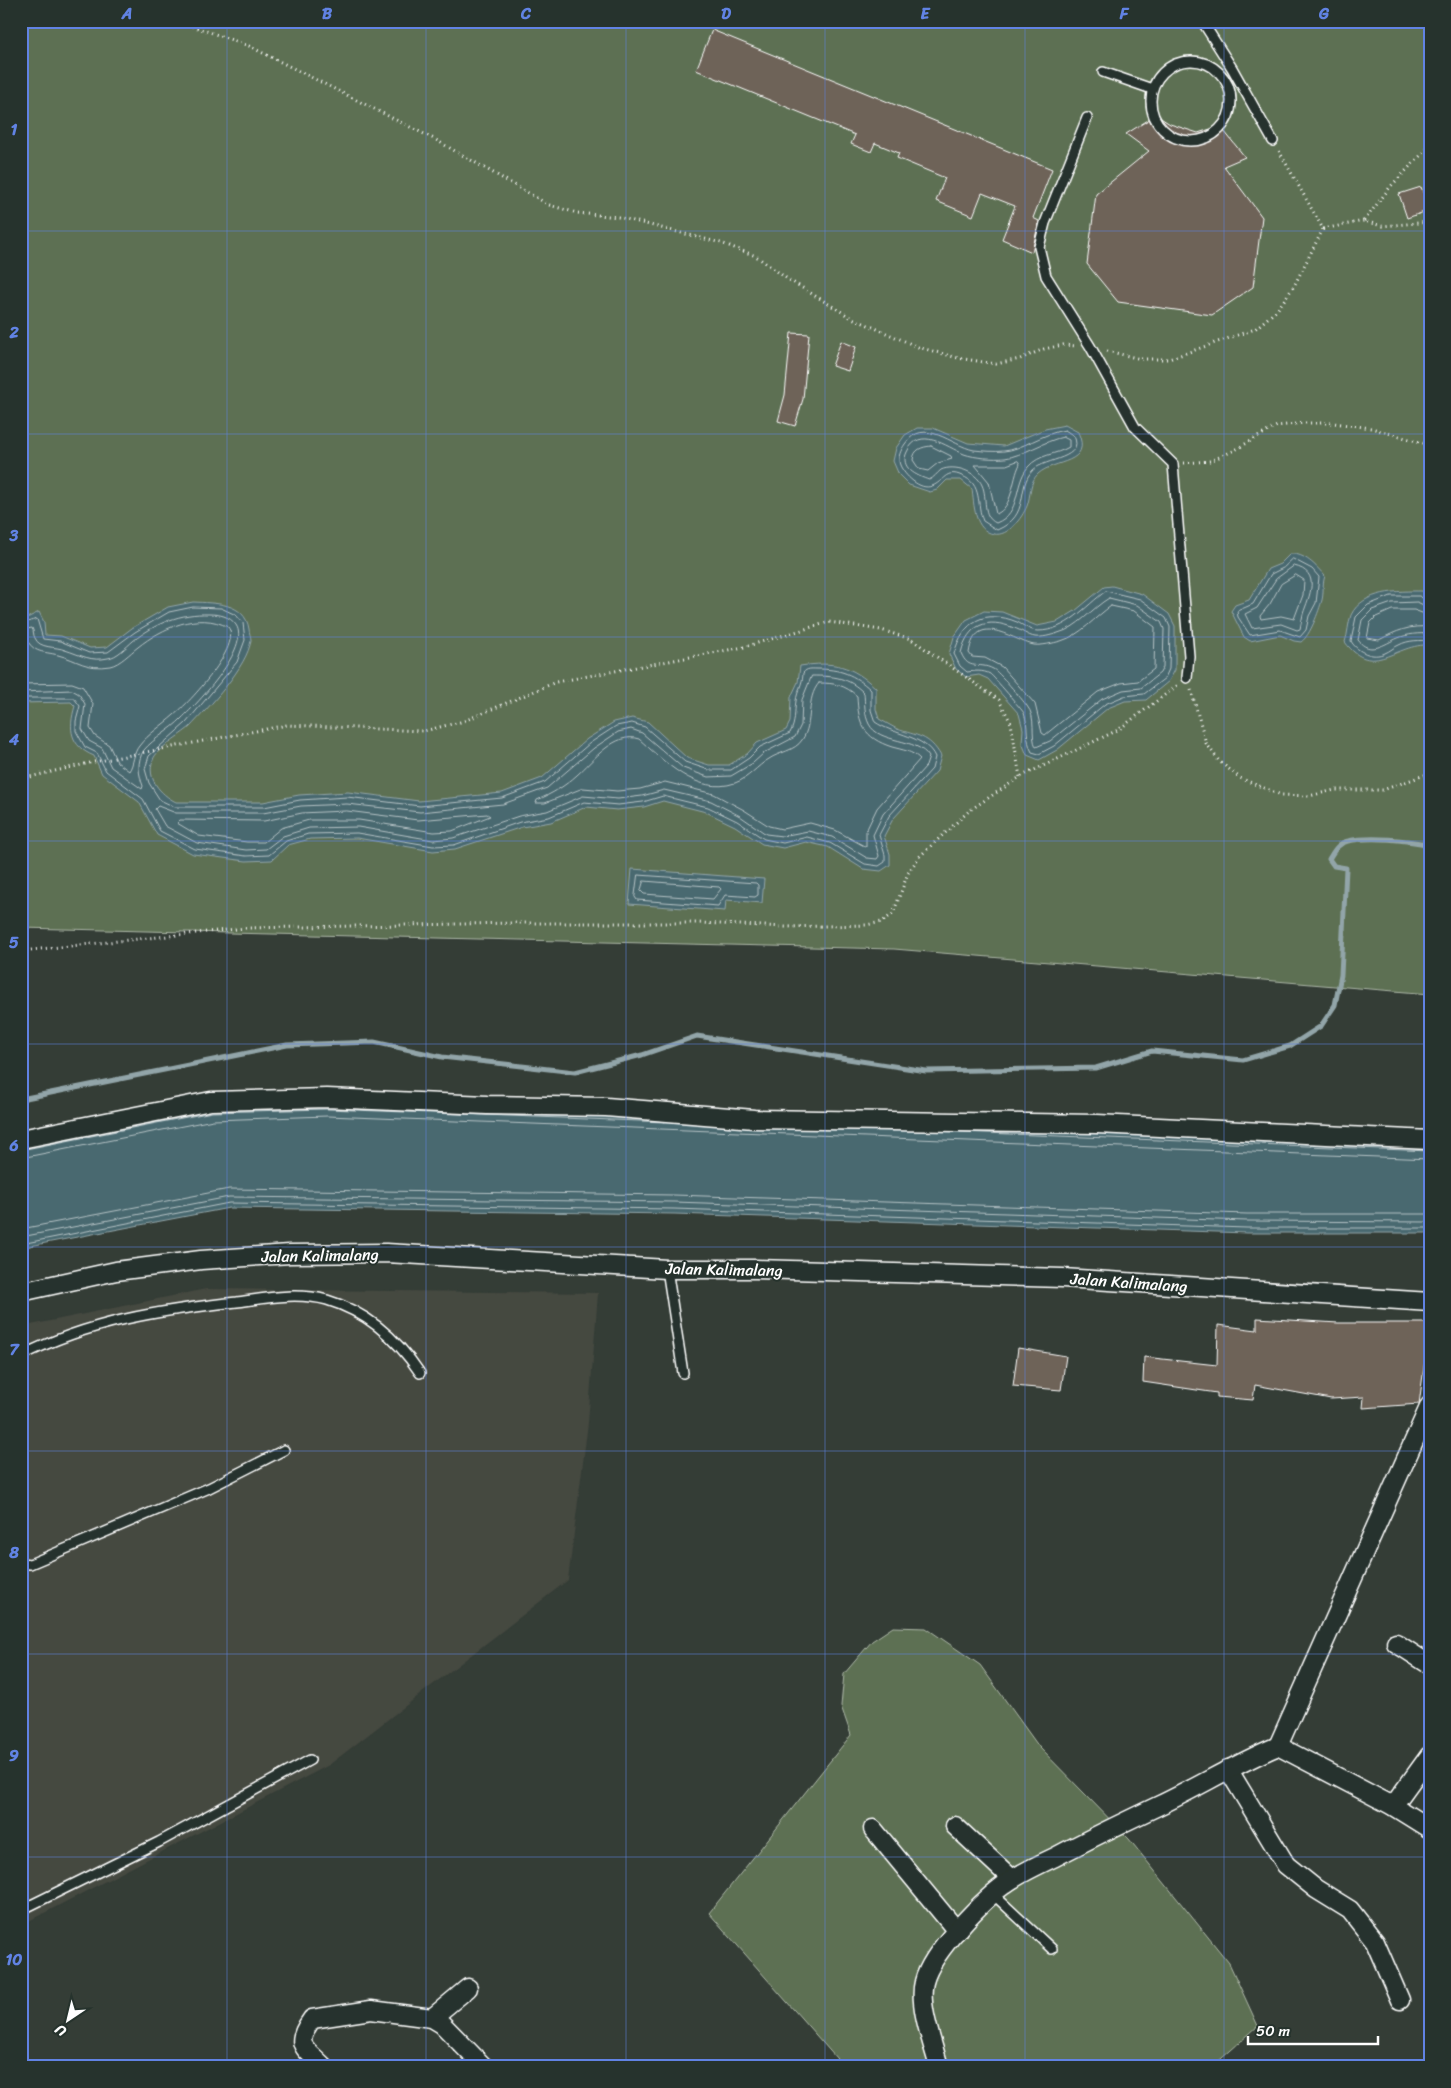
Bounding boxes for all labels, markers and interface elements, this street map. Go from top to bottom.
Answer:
text: A [121,0,132,28]
text: B [322,0,333,28]
text: C [520,0,532,28]
text: D [721,0,731,28]
text: E [921,0,931,28]
text: F [1119,0,1130,28]
text: G [1318,0,1330,28]
text: 1 [11,115,18,144]
text: 2 [8,318,19,347]
text: 3 [9,521,19,550]
text: 4 [8,725,19,754]
text: 5 [9,928,19,957]
text: 6 [8,1131,19,1160]
street label: Jalan Kalimalang [260,1240,379,1271]
street label: Jalan Kalimalang [664,1254,783,1285]
street label: Jalan Kalimalang [1068,1264,1189,1301]
text: 7 [9,1335,20,1364]
text: 8 [8,1538,19,1567]
text: 9 [9,1741,19,1770]
text: 10 [6,1945,22,1974]
north arrow [42,1996,92,2046]
scale bar [1248,2013,1378,2045]
text: U [49,2017,72,2043]
text: 50 m [1256,2018,1291,2044]

